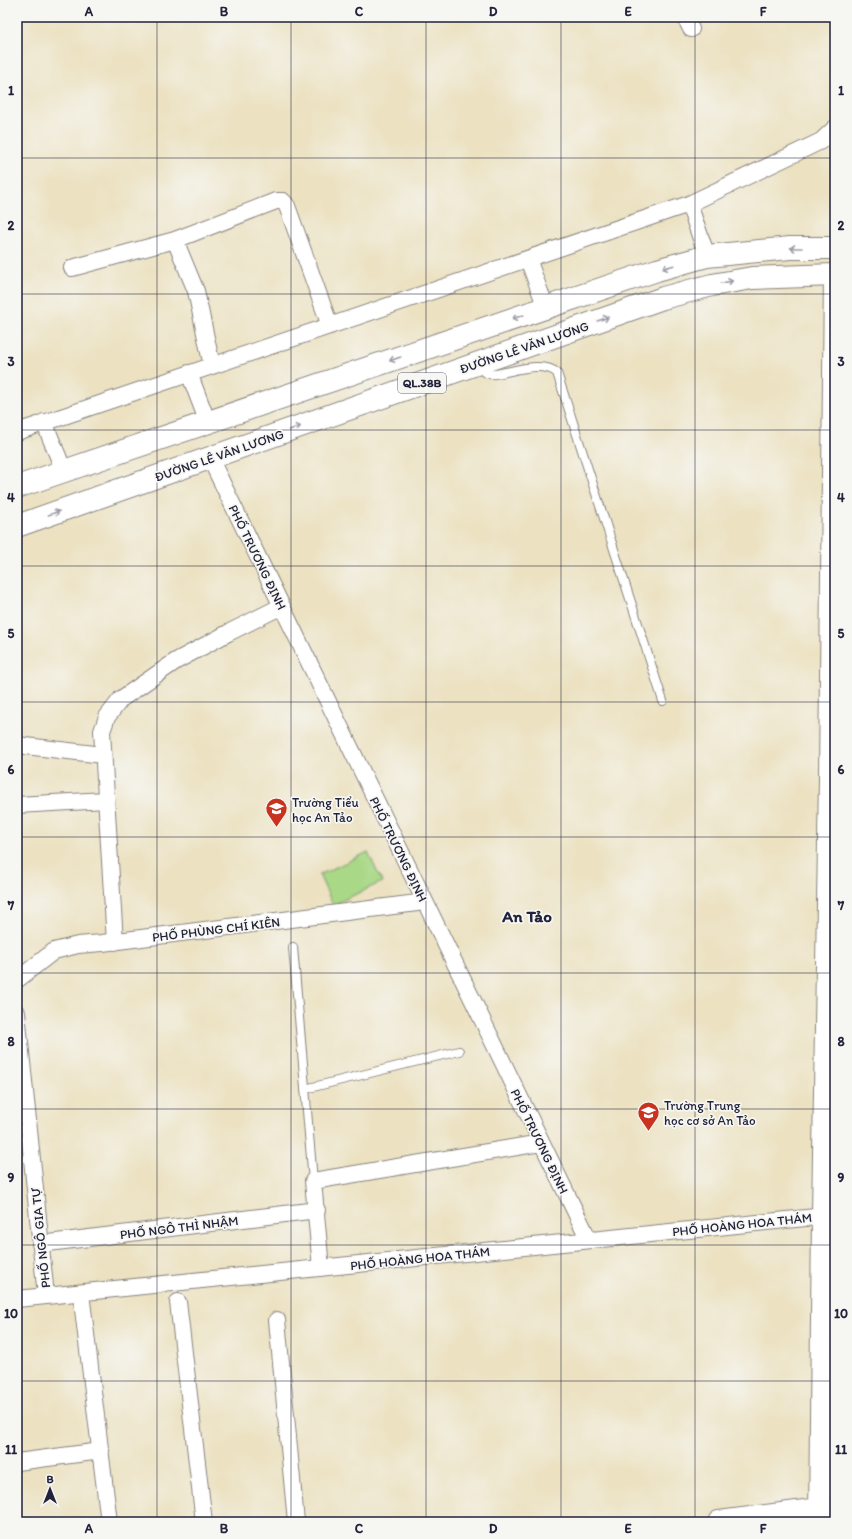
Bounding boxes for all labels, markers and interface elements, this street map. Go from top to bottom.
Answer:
text: A [84,4,94,19]
text: B [220,4,229,19]
text: C [355,4,364,19]
text: D [489,4,498,19]
text: E [624,4,632,19]
text: F [760,4,767,19]
text: 1 [8,83,14,98]
text: 1 [838,83,844,98]
text: 2 [8,218,15,233]
text: 2 [838,218,845,233]
one-way arrow [790,244,803,252]
one-way arrow [662,264,675,271]
one-way arrow [720,278,733,286]
one-way arrow [513,314,525,322]
one-way arrow [596,315,608,323]
street label: ĐƯỜNG LÊ VĂN LƯƠNG [458,318,591,377]
text: 3 [7,354,15,369]
text: 3 [837,354,845,369]
one-way arrow [389,356,402,363]
road number: QL.38B [398,373,446,393]
one-way arrow [289,423,301,431]
street label: ĐƯỜNG LÊ VĂN LƯƠNG [153,426,286,485]
text: 4 [7,490,15,505]
text: 4 [837,490,845,505]
street label: PHỐ TRƯƠNG ĐỊNH [226,502,290,612]
one-way arrow [47,508,59,516]
text: 5 [8,626,15,641]
text: 5 [838,626,845,641]
text: 6 [8,762,15,777]
text: 6 [838,762,845,777]
street label: PHỐ TRƯƠNG ĐỊNH [367,794,431,904]
place label: Trường Tiểu học An Tảo [292,795,359,825]
school or university icon: Trường Tiểu học An Tảo [264,796,290,829]
text: 7 [7,898,15,913]
text: 7 [837,898,845,913]
district label: An Tảo [501,906,552,926]
street label: PHỐ PHÙNG CHÍ KIÊN [151,913,281,945]
text: 8 [7,1034,15,1049]
text: 8 [837,1034,845,1049]
street label: PHỐ TRƯƠNG ĐỊNH [508,1086,572,1196]
place label: Trường Trung học cơ sở An Tảo [664,1098,756,1128]
school or university icon: Trường Trung học cơ sở An Tảo [635,1099,661,1132]
text: 9 [8,1170,15,1185]
text: 9 [838,1170,845,1185]
street label: PHỐ NGÔ GIA TỰ [27,1187,53,1289]
street label: PHỐ HOÀNG HOA THÁM [671,1209,813,1239]
street label: PHỐ NGÔ THÌ NHẬM [119,1212,239,1242]
street label: PHỐ HOÀNG HOA THÁM [349,1243,491,1273]
text: 10 [4,1306,18,1321]
text: 10 [834,1306,848,1321]
text: 11 [5,1442,17,1457]
text: 11 [835,1442,847,1457]
north arrow [30,1469,70,1509]
text: B [46,1473,54,1486]
text: A [84,1521,94,1536]
text: B [220,1521,229,1536]
text: C [355,1521,364,1536]
text: D [489,1521,498,1536]
text: E [624,1521,632,1536]
text: F [760,1521,767,1536]

